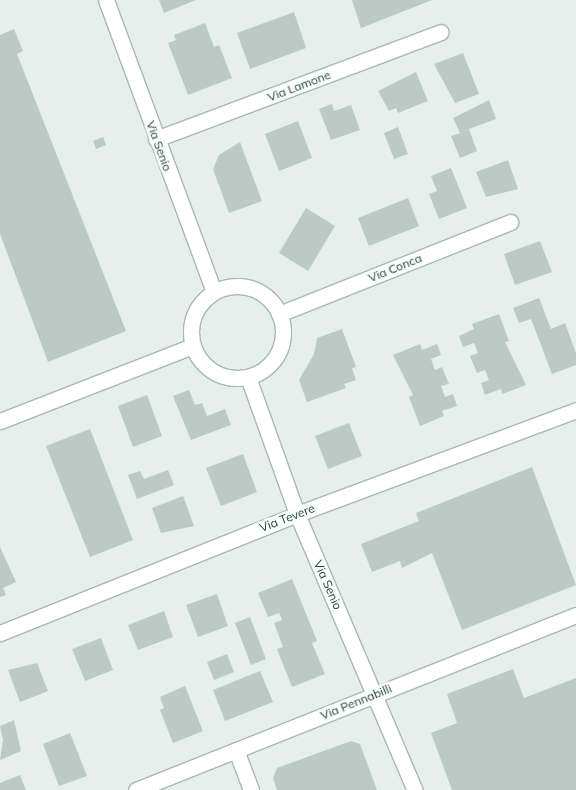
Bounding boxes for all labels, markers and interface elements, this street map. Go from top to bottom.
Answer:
street label: Via Lamone [265,67,333,105]
street label: Via Senio [143,119,175,173]
street label: Via Conca [366,251,424,285]
street label: Via Tevere [257,501,317,535]
street label: Via Senio [311,558,345,612]
street label: Via Pennabilli [318,681,394,723]

